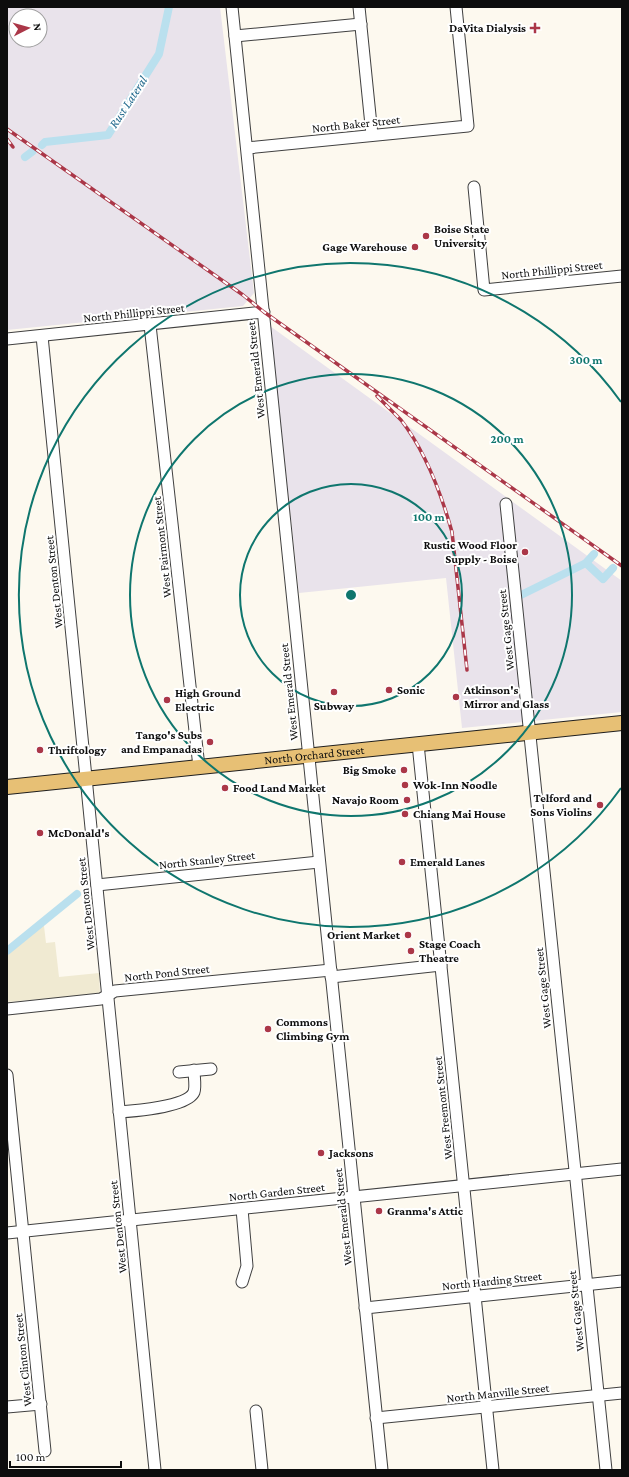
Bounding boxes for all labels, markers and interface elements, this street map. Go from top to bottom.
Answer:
north arrow [8,8,48,48]
place label: DaVita Dialysis [449,21,526,35]
marker: DaVita Dialysis [529,22,541,34]
text: N [32,23,44,32]
water label: Rust Lateral [106,73,151,131]
street label: North Baker Street [311,112,402,136]
place label: Boise State University [434,222,490,250]
marker: Boise State University [421,231,431,241]
place label: Gage Warehouse [322,240,407,254]
marker: Gage Warehouse [410,242,420,252]
street label: North Phillippi Street [501,258,604,282]
street label: North Phillippi Street [83,301,186,325]
street label: West Emerald Street [244,320,268,419]
text: 300 m [570,353,603,367]
text: 200 m [490,432,524,446]
street label: West Fairmont Street [150,495,174,598]
text: 100 m [413,510,446,524]
street label: West Denton Street [42,534,66,629]
place label: Rustic Wood Floor Supply - Boise [423,538,517,566]
marker: Rustic Wood Floor Supply - Boise [520,547,530,557]
centre of rings [344,588,358,602]
street label: West Gage Street [495,588,517,671]
street label: West Emerald Street [277,642,301,741]
place label: Sonic [397,683,426,697]
place label: Atkinson's Mirror and Glass [463,683,549,711]
marker: Sonic [384,685,394,695]
place label: High Ground Electric [175,686,241,714]
marker: Subway [329,687,339,697]
marker: Atkinson's Mirror and Glass [451,692,461,702]
marker: High Ground Electric [162,695,172,705]
place label: Subway [314,699,354,713]
place label: Tango's Subs and Empanadas [121,728,202,756]
marker: Tango's Subs and Empanadas [205,737,215,747]
place label: Thriftology [48,743,106,757]
street label: North Orchard Street [264,743,366,767]
marker: Thriftology [35,745,45,755]
place label: Big Smoke [343,763,396,777]
marker: Big Smoke [399,765,409,775]
place label: Wok-Inn Noodle [412,778,498,792]
marker: Wok-Inn Noodle [400,780,410,790]
place label: Food Land Market [233,781,326,795]
marker: Food Land Market [220,783,230,793]
place label: Telford and Sons Violins [530,791,592,819]
place label: Navajo Room [332,793,400,807]
marker: Navajo Room [402,795,412,805]
marker: Telford and Sons Violins [595,800,605,810]
place label: Chiang Mai House [413,807,506,821]
marker: Chiang Mai House [400,809,410,819]
place label: McDonald's [48,826,109,840]
marker: McDonald's [35,828,45,838]
street label: North Stanley Street [158,848,257,872]
place label: Emerald Lanes [410,855,485,869]
street label: West Denton Street [74,856,98,951]
marker: Emerald Lanes [397,857,407,867]
place label: Orient Market [327,928,401,942]
marker: Orient Market [403,930,413,940]
place label: Stage Coach Theatre [419,937,481,965]
marker: Stage Coach Theatre [406,946,416,956]
street label: West Gage Street [532,946,554,1029]
street label: North Pond Street [124,961,211,984]
place label: Commons Climbing Gym [276,1015,350,1043]
marker: Commons Climbing Gym [263,1024,273,1034]
street label: West Freemont Street [431,1055,455,1160]
place label: Jacksons [327,1146,374,1160]
marker: Jacksons [316,1148,326,1158]
street label: West Emerald Street [331,1167,355,1266]
street label: West Denton Street [106,1179,130,1274]
street label: North Garden Street [228,1180,327,1204]
place label: Granma's Attic [387,1204,464,1218]
marker: Granma's Attic [374,1206,384,1216]
street label: North Harding Street [441,1269,544,1293]
street label: West Gage Street [565,1269,587,1352]
street label: West Clinton Street [11,1312,35,1407]
street label: North Manville Street [446,1381,551,1405]
scale bar [10,1443,121,1469]
text: 100 m [16,1450,46,1464]

